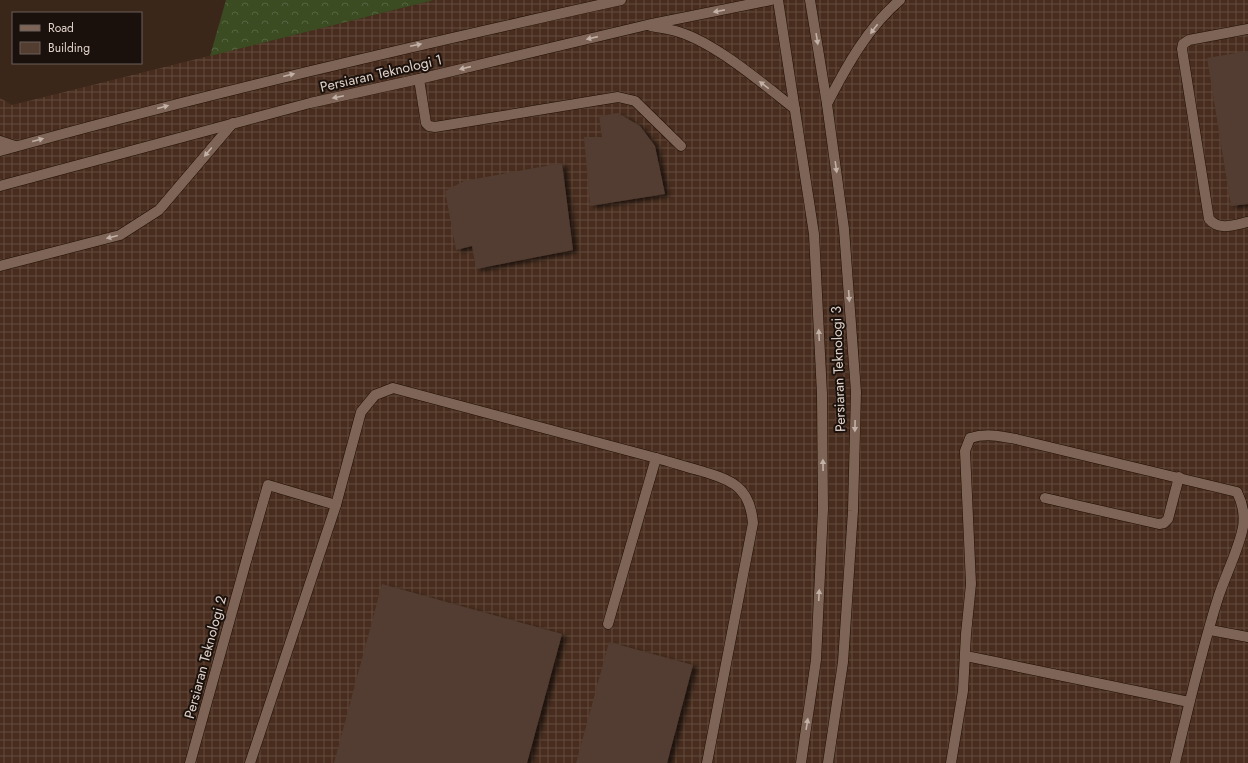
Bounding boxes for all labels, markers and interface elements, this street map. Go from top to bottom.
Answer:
one-way arrow [713,8,725,14]
legend [12,12,142,64]
text: Road [48,19,74,37]
one-way arrow [870,23,878,34]
one-way arrow [814,32,820,45]
one-way arrow [585,36,598,42]
text: Building [48,39,90,57]
one-way arrow [410,42,422,48]
street label: Persiaran Teknologi 1 [318,49,444,97]
one-way arrow [459,66,471,72]
one-way arrow [283,72,296,78]
one-way arrow [759,81,770,89]
one-way arrow [332,94,345,100]
one-way arrow [157,103,169,109]
one-way arrow [31,137,44,143]
one-way arrow [204,147,213,158]
one-way arrow [832,161,839,173]
one-way arrow [106,234,118,240]
one-way arrow [845,290,852,302]
street label: Persiaran Teknologi 3 [826,305,850,432]
one-way arrow [816,328,822,341]
one-way arrow [852,420,858,433]
one-way arrow [820,458,826,471]
one-way arrow [816,589,823,601]
street label: Persiaran Teknologi 2 [179,593,231,721]
one-way arrow [804,718,810,731]

